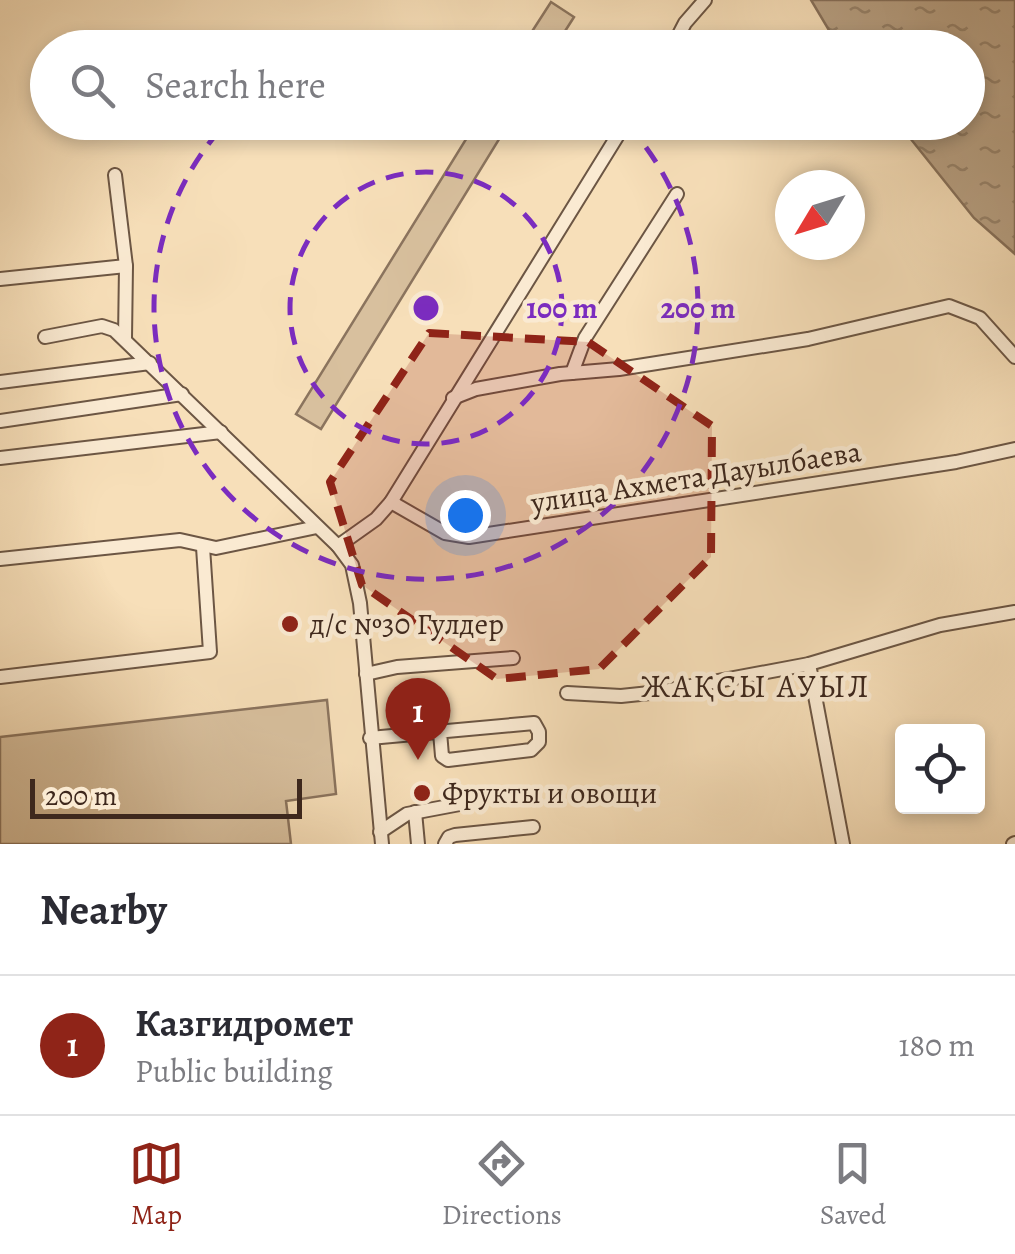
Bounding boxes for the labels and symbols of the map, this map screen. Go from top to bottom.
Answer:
north arrow [775,170,865,260]
text: 100 m [526,288,598,328]
text: 200 m [660,288,736,328]
centre of rings [408,290,444,326]
street label: улица Ахмета Дауылбаева [527,431,864,523]
your location [440,490,491,541]
place label: д/с №30 Гулдер [309,604,504,644]
marker: д/с №30 Гулдер [279,613,301,635]
district label: ЖАҚСЫ АУЫЛ [641,664,871,708]
pin: 1 [386,678,450,760]
place label: Фрукты и овощи [442,773,657,813]
scale bar [30,774,302,818]
marker: Фрукты и овощи [411,782,433,804]

